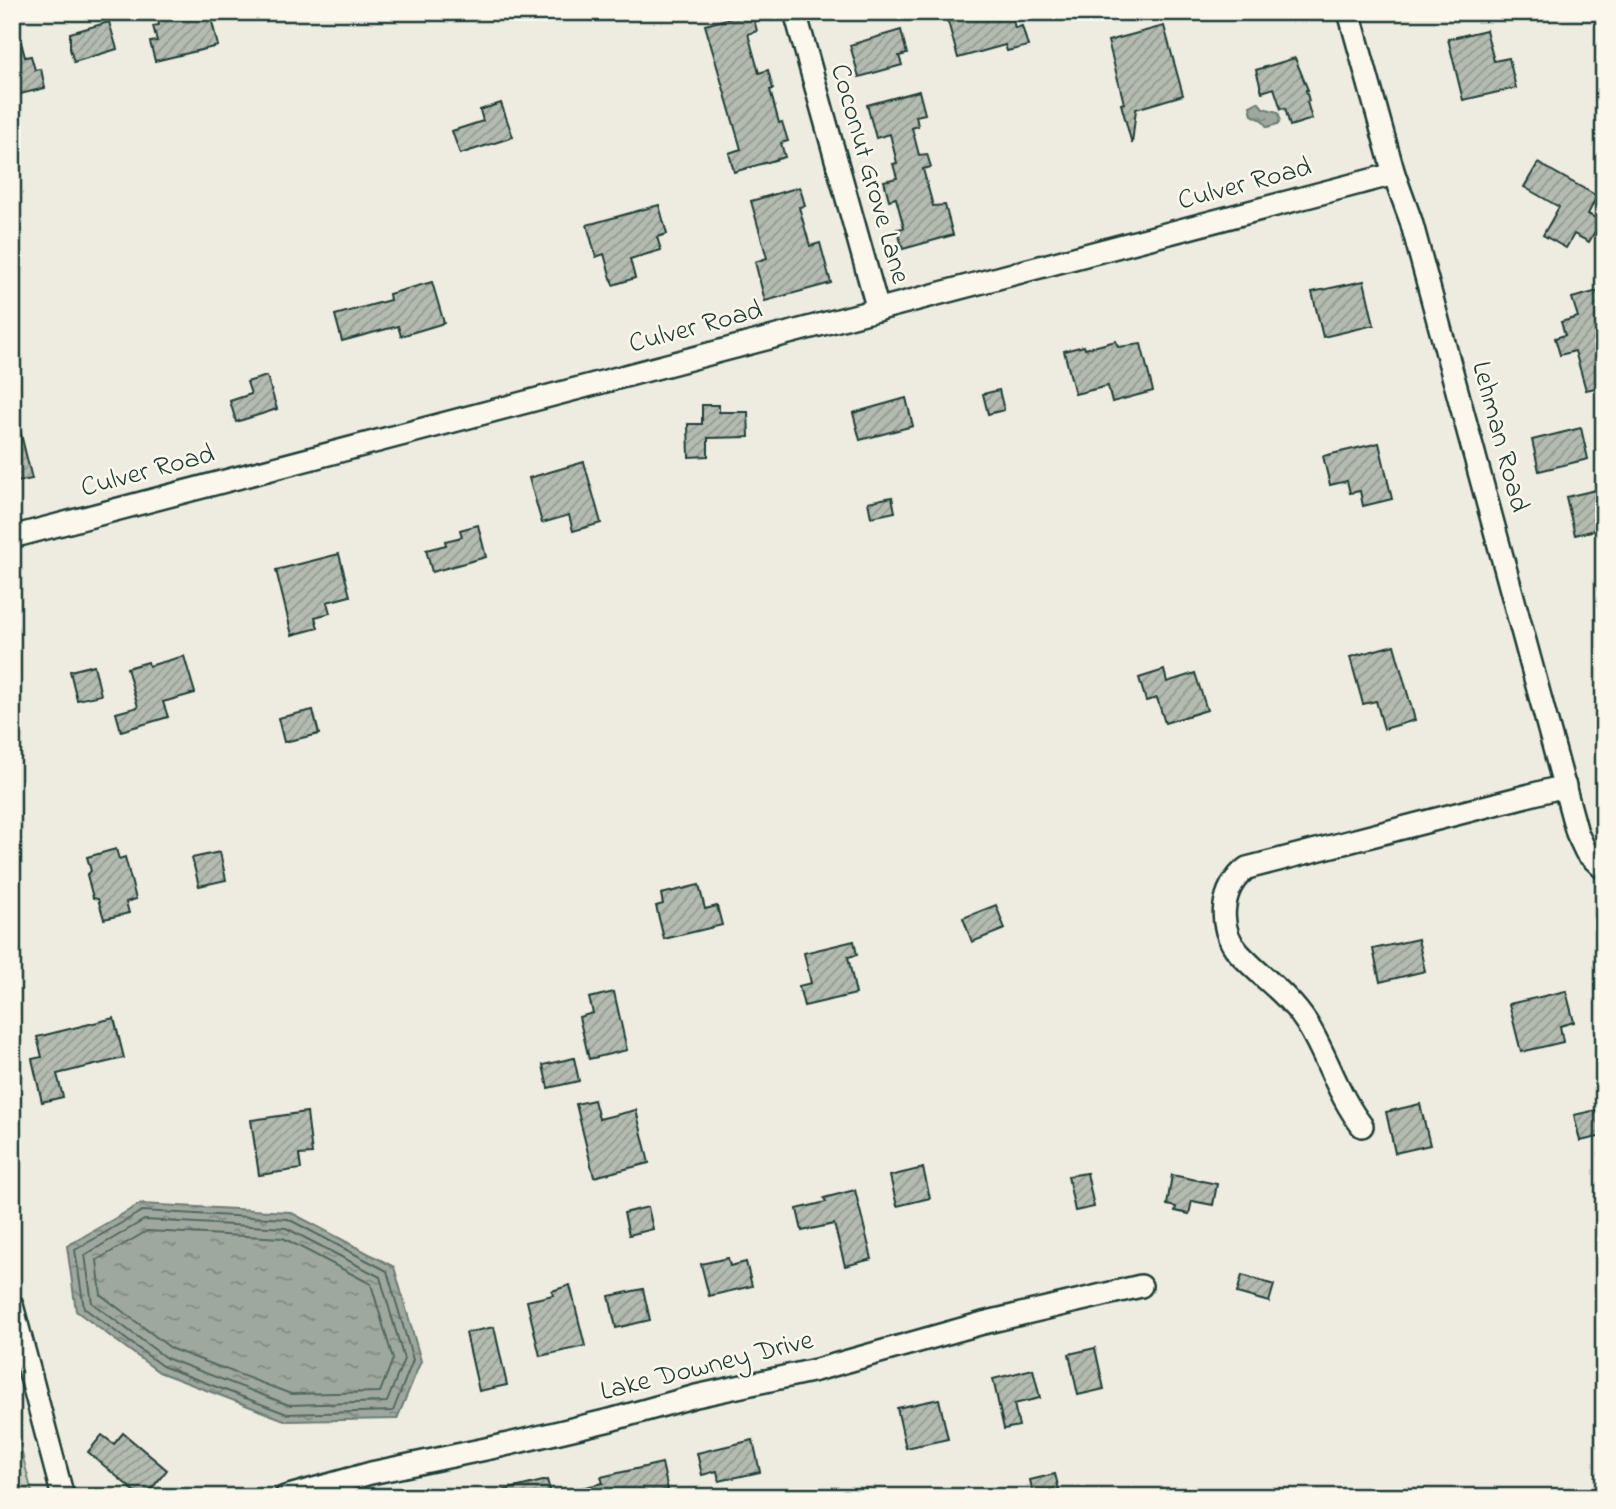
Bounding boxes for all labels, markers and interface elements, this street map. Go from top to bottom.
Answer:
street label: Coconut Grove Lane [818,59,920,289]
street label: Culver Road [1174,147,1317,223]
street label: Culver Road [625,290,768,366]
street label: Lehman Road [1459,357,1539,517]
street label: Culver Road [77,434,220,510]
street label: Lake Downey Drive [596,1321,818,1413]

